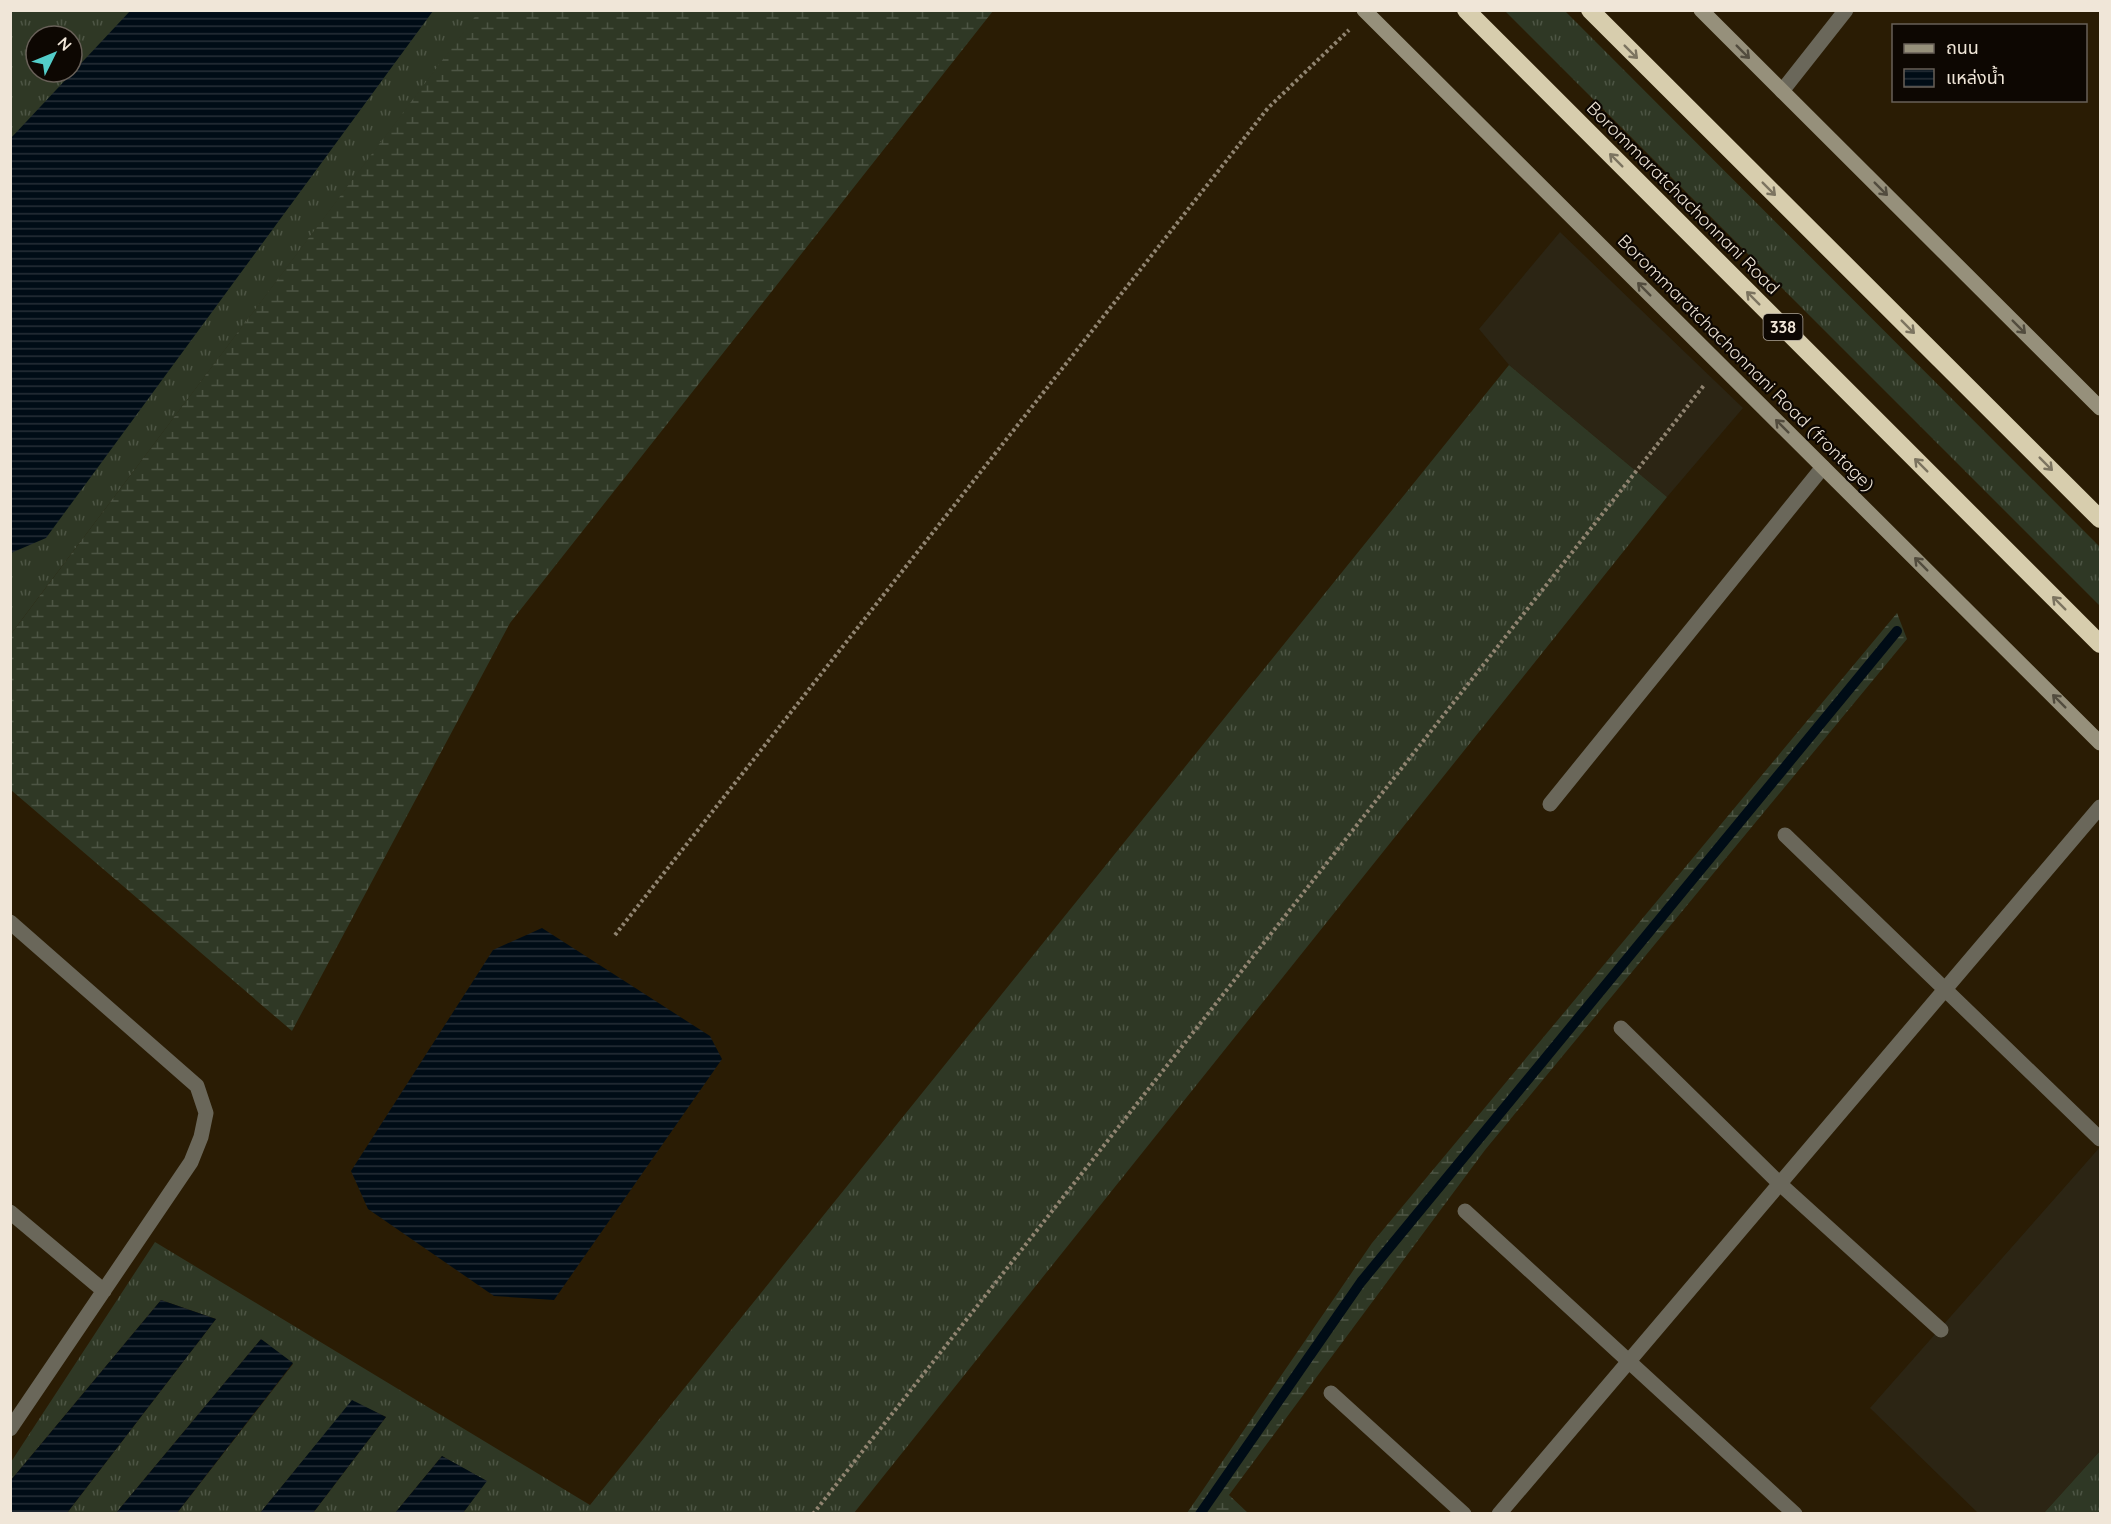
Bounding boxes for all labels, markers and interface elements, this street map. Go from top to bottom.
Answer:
north arrow [24,24,84,84]
legend [1892,24,2087,102]
text: N [54,33,76,55]
text: ถนน [1946,36,1979,59]
one-way arrow [1624,44,1639,59]
one-way arrow [1735,44,1750,59]
text: แหล่งน้ำ [1946,65,2005,89]
street label: Borommaratchachonnani Road [1582,96,1785,299]
one-way arrow [1608,153,1623,167]
one-way arrow [1762,182,1777,197]
one-way arrow [1873,182,1888,197]
street label: Borommaratchachonnani Road (frontage) [1613,229,1880,496]
one-way arrow [1637,281,1652,296]
one-way arrow [1746,290,1761,305]
road number: 338 [1764,314,1802,340]
one-way arrow [1900,319,1915,334]
one-way arrow [2012,319,2027,334]
one-way arrow [1775,419,1790,434]
one-way arrow [2038,457,2053,472]
one-way arrow [1914,458,1929,473]
one-way arrow [1913,557,1928,571]
one-way arrow [2052,596,2067,611]
one-way arrow [2052,694,2066,709]

